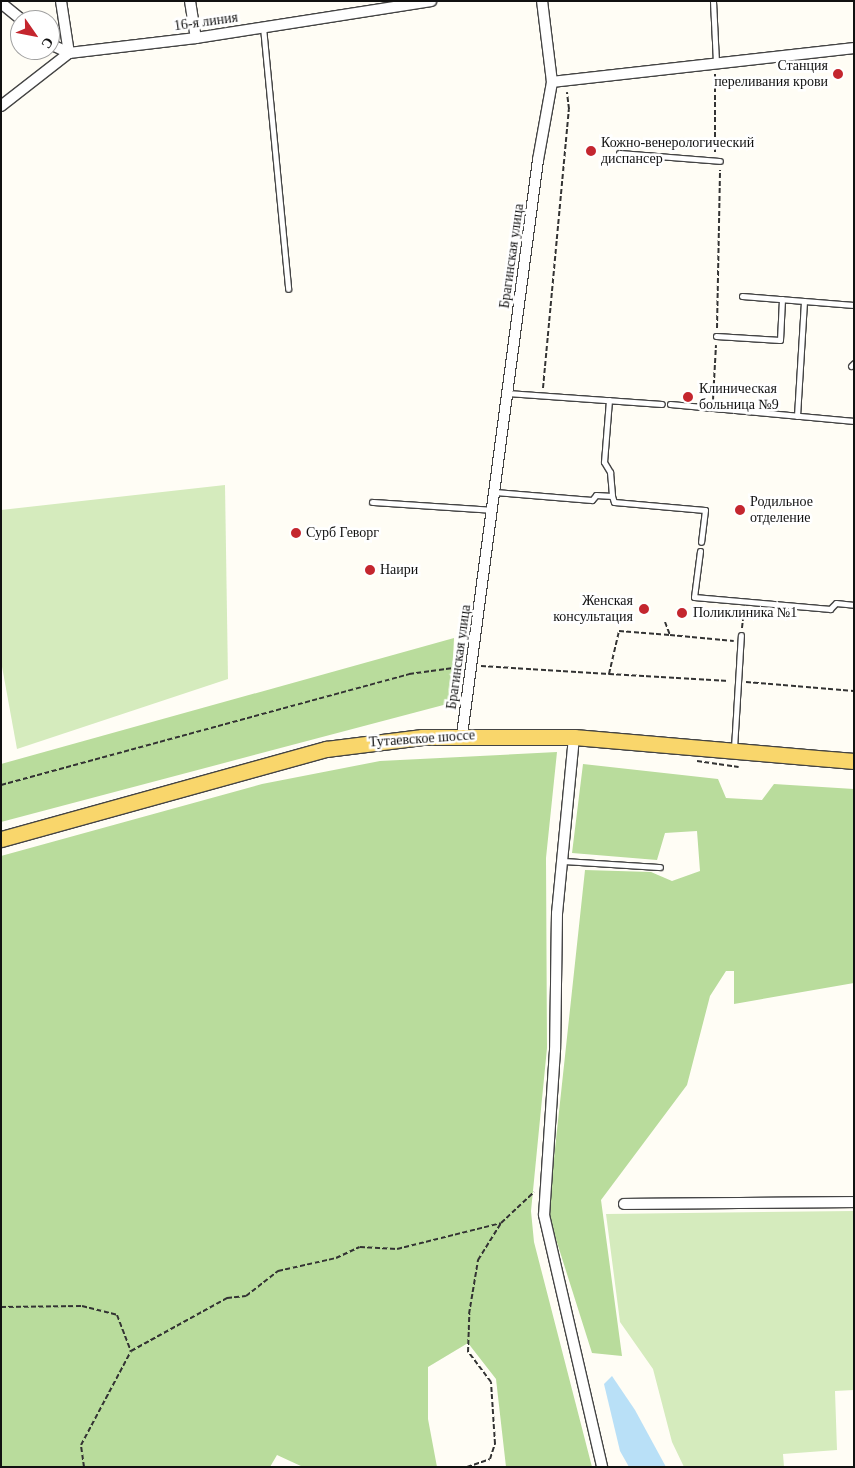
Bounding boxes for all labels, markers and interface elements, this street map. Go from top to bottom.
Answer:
street label: 16-я линия [173,9,239,35]
north arrow [10,10,60,60]
text: С [38,35,56,51]
place label: Станция переливания крови [714,58,828,90]
marker: Станция переливания крови [832,68,844,80]
place label: Кожно-венерологический диспансер [601,135,754,168]
marker: Кожно-венерологический диспансер [585,145,597,157]
street label: Брагинская улица [496,203,528,309]
place label: Клиническая больница №9 [699,381,779,414]
marker: Клиническая больница №9 [681,390,695,404]
place label: Родильное отделение [750,494,813,526]
marker: Родильное отделение [734,504,746,516]
place label: Сурб Геворг [306,525,379,541]
marker: Сурб Геворг [290,527,302,539]
place label: Наири [380,562,418,578]
marker: Наири [364,564,376,576]
place label: Женская консультация [553,593,633,626]
marker: Женская консультация [637,602,651,616]
street label: Брагинская улица [443,604,475,710]
place label: Поликлиника №1 [693,605,797,621]
marker: Поликлиника №1 [675,606,689,620]
street label: Тутаевское шоссе [368,727,476,751]

